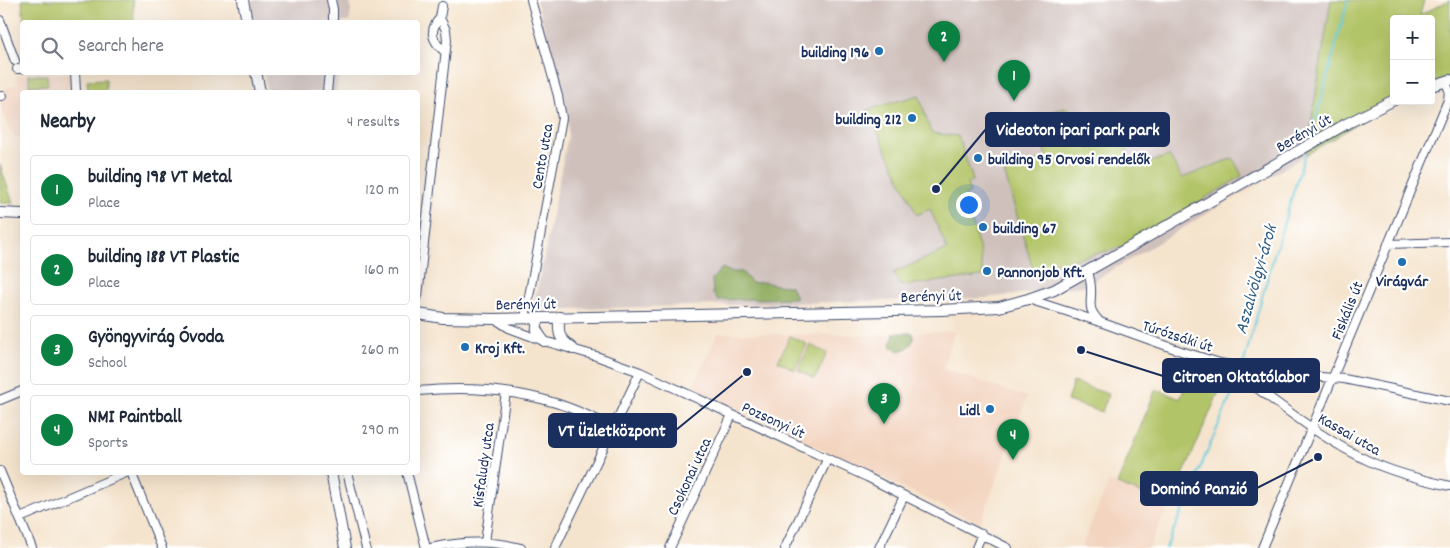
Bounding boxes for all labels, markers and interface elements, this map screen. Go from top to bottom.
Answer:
map controls [1390,15,1435,105]
button: + [1390,15,1435,60]
search box [20,20,420,75]
pin: 2 [928,21,960,62]
icon: search [38,34,66,62]
text: Search here [78,34,164,61]
place label: building 196 [801,42,869,65]
marker: building 196 [873,45,885,57]
pin: 1 [998,60,1030,101]
button: − [1390,60,1435,105]
text: Nearby [40,108,95,138]
place label: building 212 [835,109,902,132]
street label: Berényi út [1272,109,1336,159]
text: 4 results [347,111,400,134]
marker: building 212 [906,112,918,124]
callout: Videoton ipari park park [986,113,1169,146]
text: Videoton ipari park park [996,119,1160,144]
street label: Cento utca [526,122,561,191]
place label: building 95 Orvosi rendelők [988,149,1151,172]
marker: building 95 Orvosi rendelők [972,152,984,164]
text: building 198 VT Metal [88,165,232,192]
text: 1 [55,179,59,202]
text: 120 m [365,179,399,202]
text: Place [88,192,120,215]
your location [956,192,982,218]
place label: building 67 [993,218,1056,241]
marker: building 67 [977,221,989,233]
water label: Aszalvölgyi-árok [1230,221,1285,337]
text: building 188 VT Plastic [88,245,239,272]
marker: Virágvár [1396,256,1408,268]
text: 2 [54,259,61,282]
text: 160 m [364,259,399,282]
place label: Pannonjob Kft. [997,262,1085,285]
marker: Pannonjob Kft. [981,265,993,277]
place label: Virágvár [1376,271,1429,294]
text: Place [88,272,120,295]
street label: Fiskális út [1326,278,1370,344]
street label: Berényi út [900,285,962,310]
street label: Berényi út [495,293,557,318]
street label: Túrózsáki út [1139,315,1216,360]
text: Gyöngyvirág Óvoda [88,325,224,352]
place label: Kroj Kft. [475,338,525,361]
text: 3 [53,339,61,362]
text: 260 m [361,339,399,362]
marker: Kroj Kft. [459,341,471,353]
text: School [88,352,127,375]
callout: Citroen Oktatólabor [1163,359,1319,392]
text: Citroen Oktatólabor [1173,366,1310,391]
pin: 3 [868,383,900,424]
street label: Pozsonyi út [737,397,809,446]
place label: Lidl [959,400,980,423]
marker: Lidl [984,403,996,415]
text: NMI Paintball [88,405,182,432]
street label: Kassai utca [1313,408,1385,463]
callout: VT Üzletközpont [549,414,676,447]
text: 4 [54,419,60,442]
text: 290 m [361,419,399,442]
pin: 4 [997,419,1029,460]
text: VT Üzletközpont [558,420,666,445]
street label: Kisfaludy utca [467,421,502,509]
text: Sports [88,432,128,455]
street label: Csokonai utca [662,434,719,520]
callout: Dominó Panzió [1141,472,1257,505]
text: Dominó Panzió [1151,478,1247,503]

